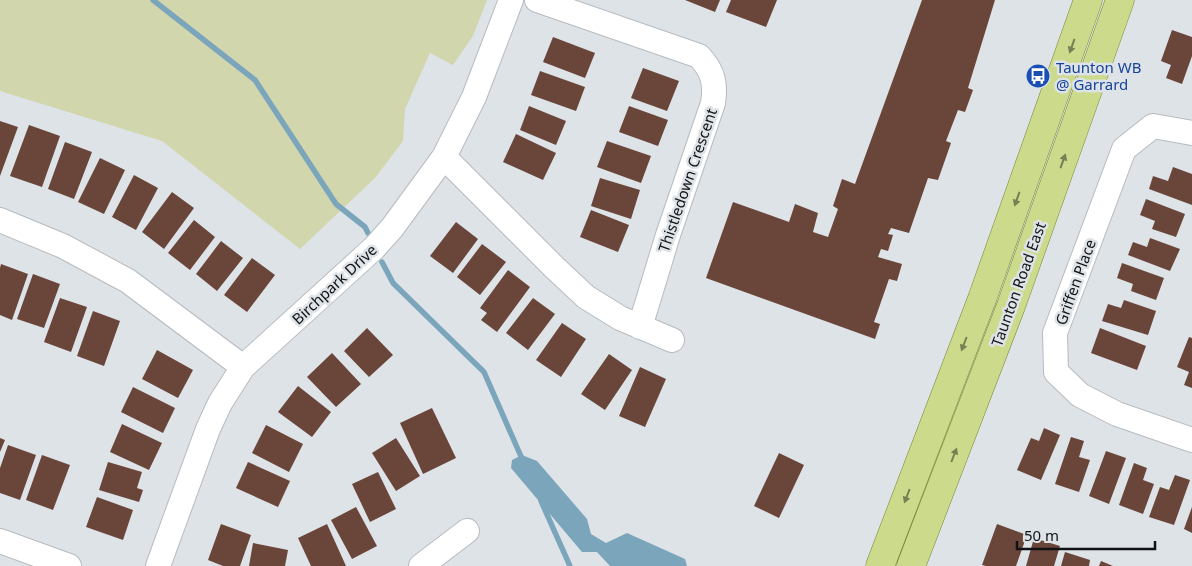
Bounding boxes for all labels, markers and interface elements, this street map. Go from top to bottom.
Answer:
one-way arrow [1068,39,1076,54]
place label: Taunton WB @ Garrard [1056,57,1141,94]
bus stop icon: Taunton WB @ Garrard [1025,63,1051,89]
street label: Thistledown Crescent [653,105,721,255]
one-way arrow [1059,153,1067,168]
one-way arrow [1013,192,1021,207]
street label: Taunton Road East [986,218,1050,349]
street label: Griffen Place [1050,236,1100,328]
street label: Birchpark Drive [287,240,381,328]
one-way arrow [960,337,968,352]
one-way arrow [950,447,958,462]
one-way arrow [903,489,911,504]
scale bar [1017,518,1154,550]
text: 50 m [1024,525,1059,545]

